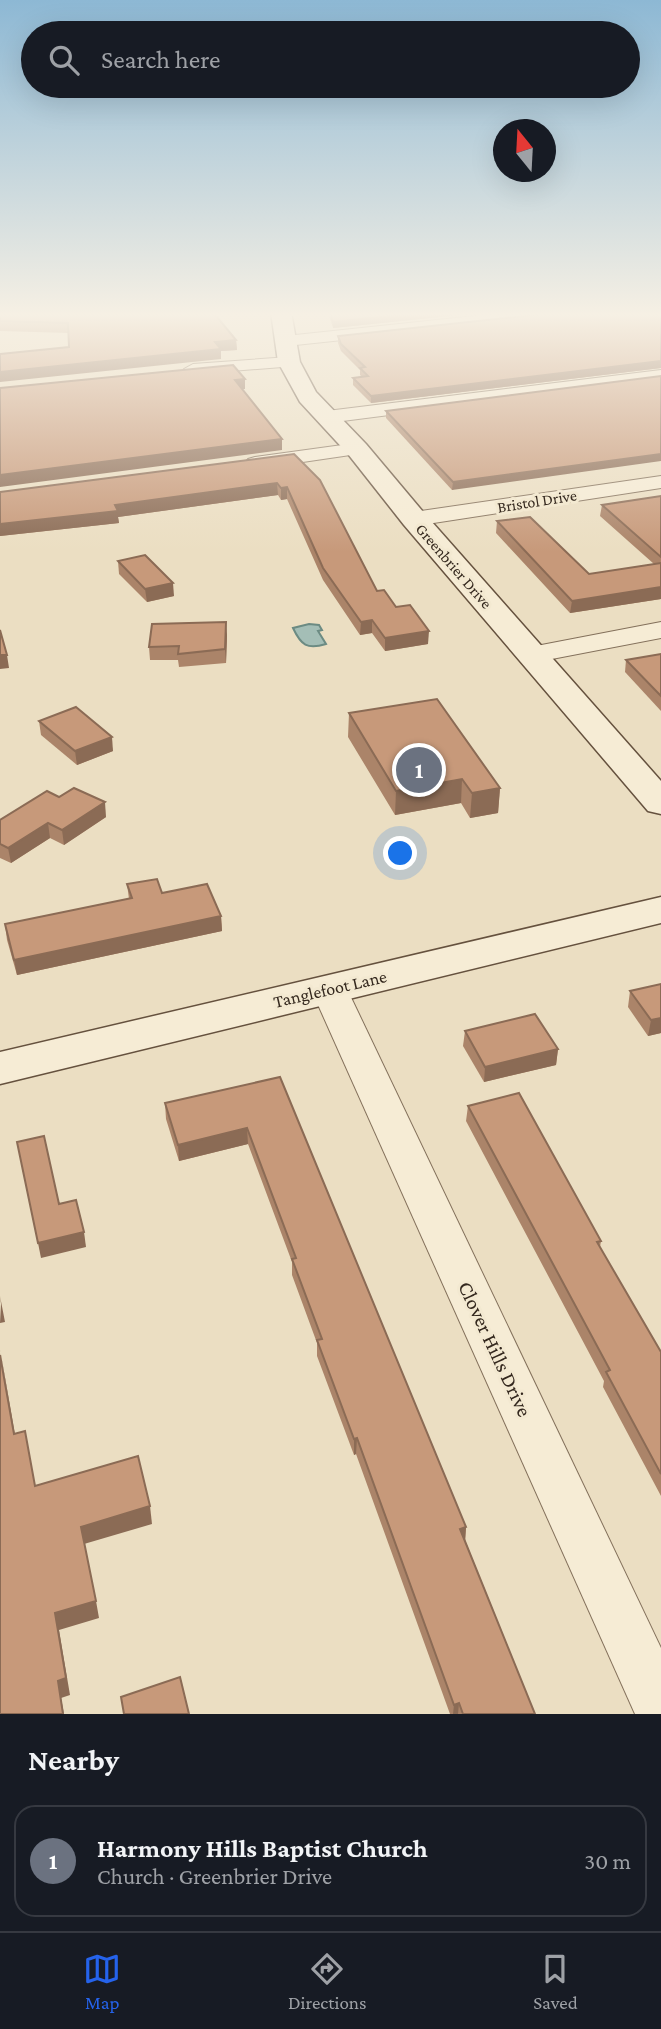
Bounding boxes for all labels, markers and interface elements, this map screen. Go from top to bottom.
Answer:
search box [21,21,640,98]
icon: search [45,41,83,79]
text: Search here [101,45,220,74]
north arrow [493,119,556,182]
street label: Bristol Drive [496,486,578,516]
street label: Greenbrier Drive [413,520,495,612]
pin: 1 [396,744,442,796]
your location [383,836,417,870]
street label: Tanglefoot Lane [271,966,389,1012]
street label: Clover Hills Drive [453,1278,537,1420]
text: Nearby [28,1743,119,1776]
text: Harmony Hills Baptist Church [97,1834,428,1863]
text: 1 [49,1848,57,1874]
text: 30 m [584,1848,631,1874]
text: Church · Greenbrier Drive [97,1863,332,1889]
tab: Map [83,1950,121,2013]
tab: Directions [288,1950,367,2013]
tab: Saved [533,1950,578,2013]

